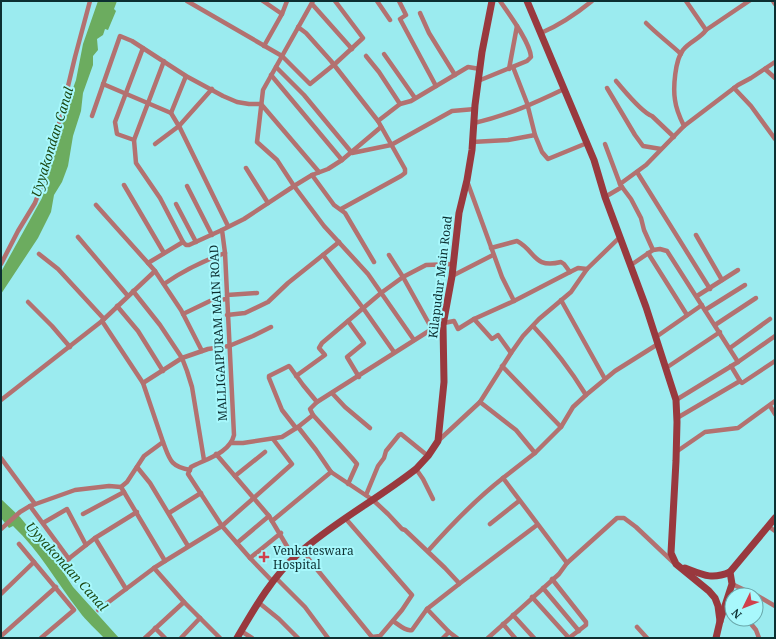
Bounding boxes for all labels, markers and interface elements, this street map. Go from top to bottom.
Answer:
water label: Uyyakondan Canal [27,85,77,199]
street label: Kilapudur Main Road [424,214,456,339]
street label: MALLIGAIPURAM MAIN ROAD [205,244,231,422]
water label: Uyyakondan Canal [22,518,112,615]
place label: Venkateswara Hospital [273,542,354,573]
marker: Venkateswara Hospital [258,551,270,563]
north arrow [724,587,764,627]
text: N [728,606,745,622]

